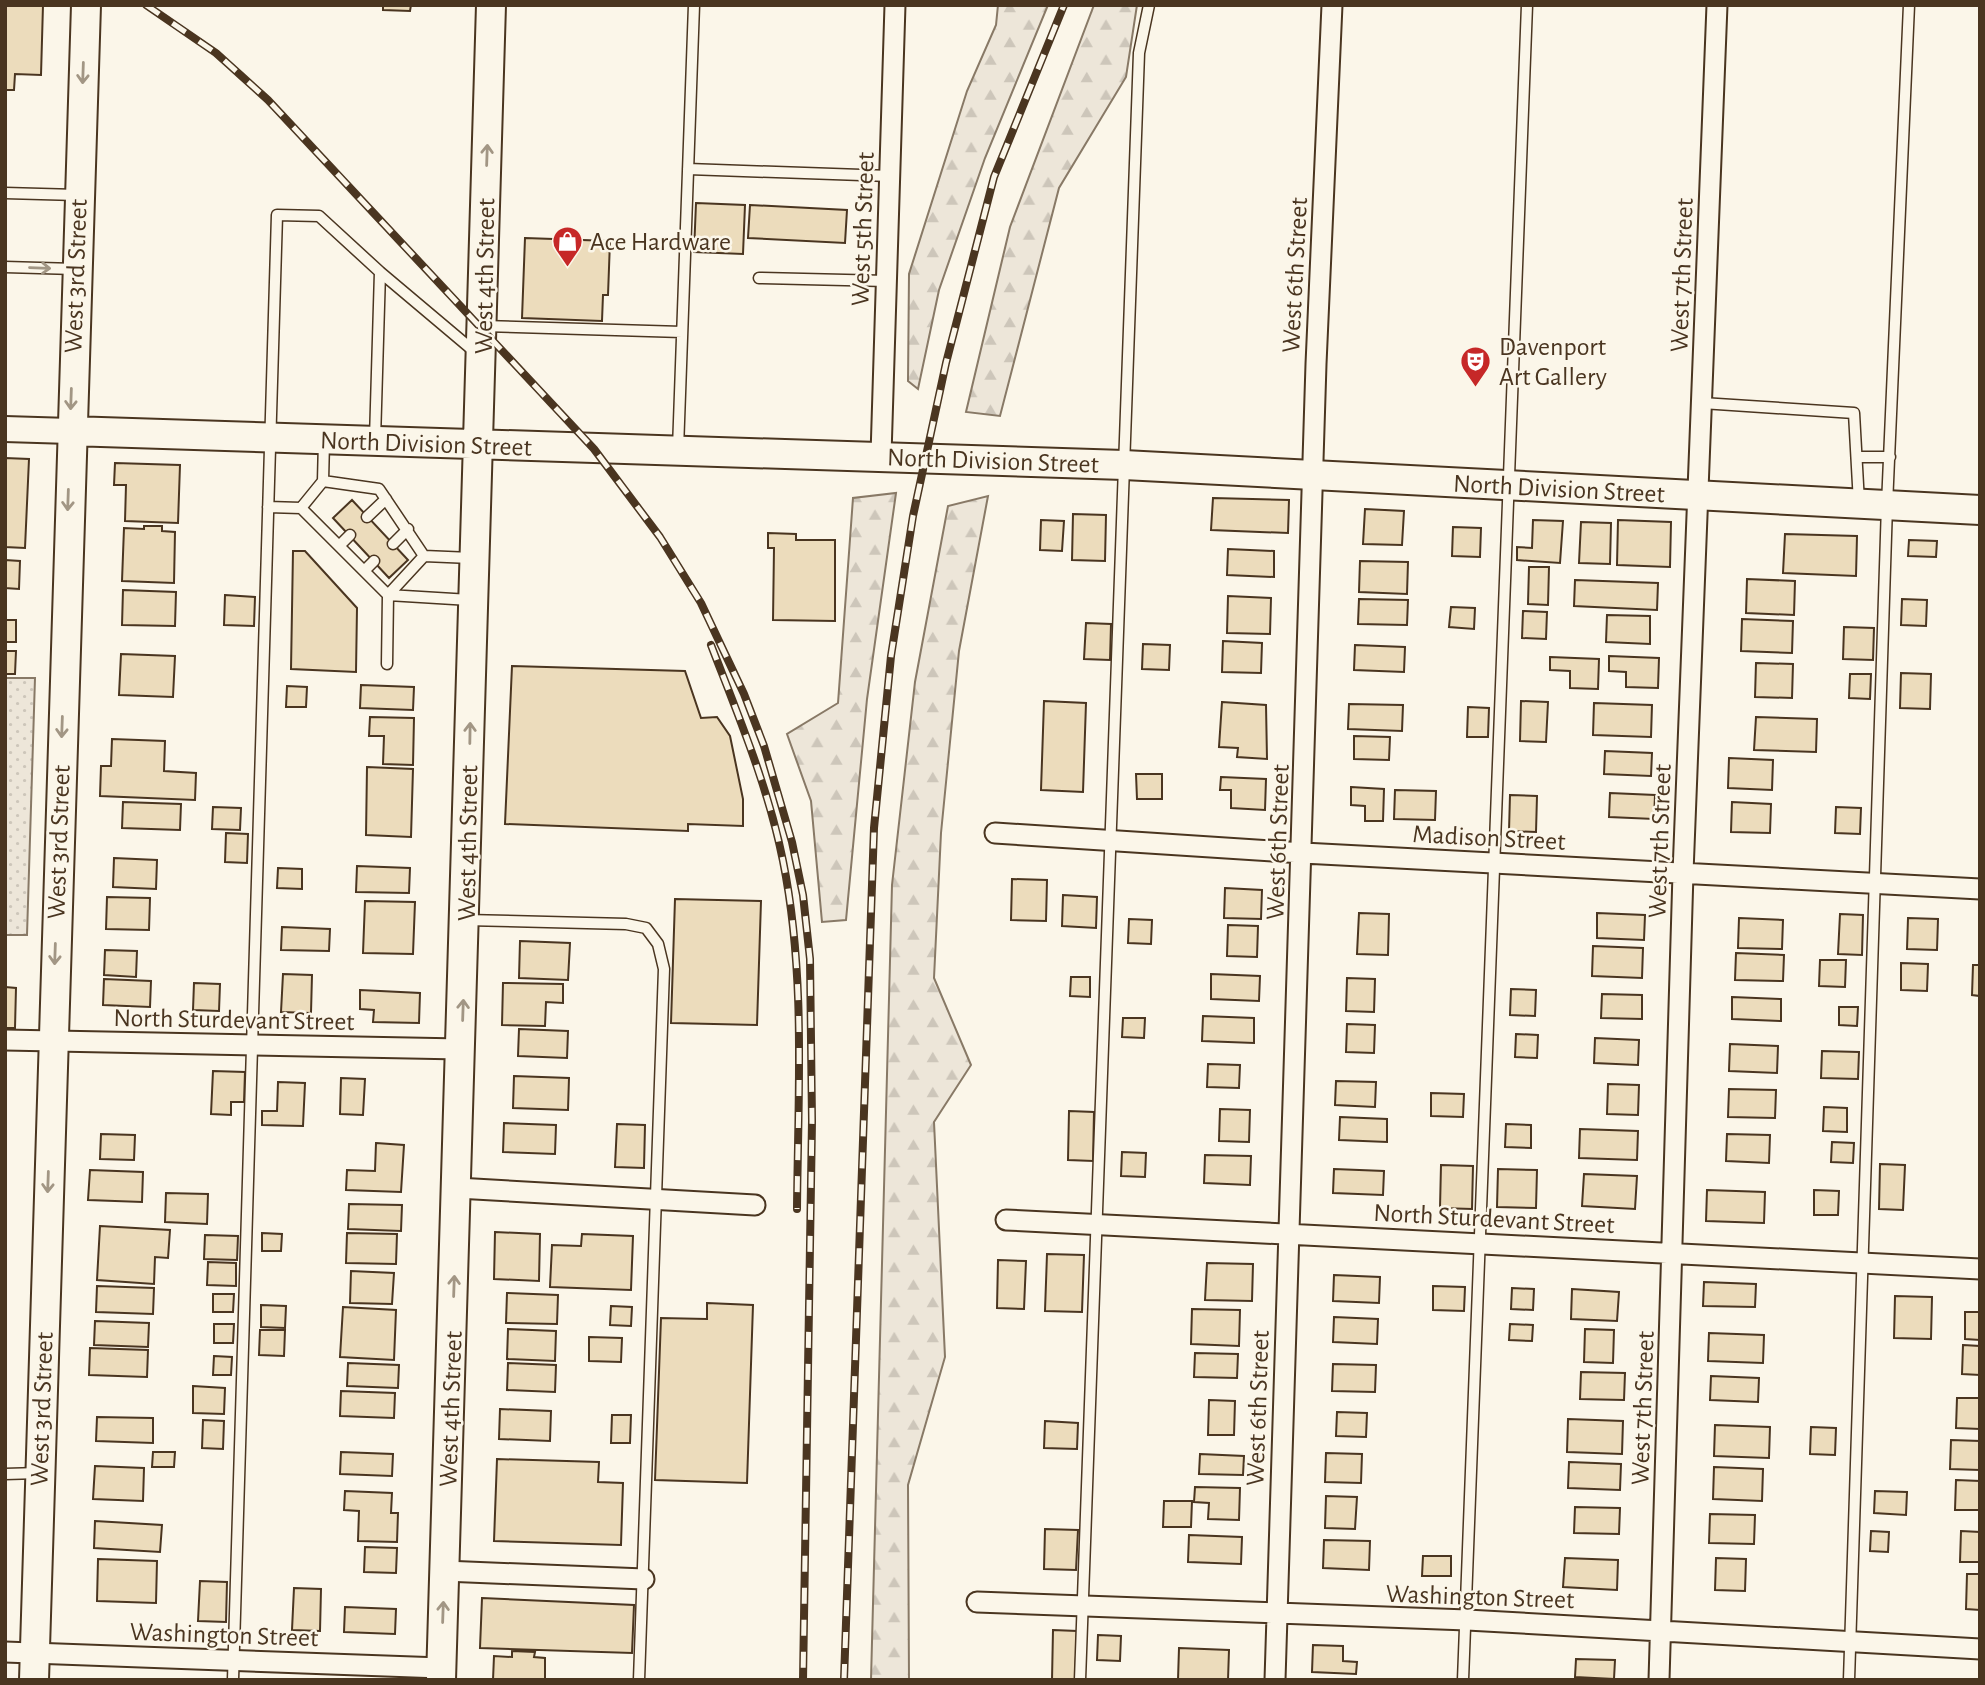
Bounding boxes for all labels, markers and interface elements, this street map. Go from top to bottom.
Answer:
one-way arrow [76,62,89,85]
one-way arrow [480,144,494,167]
street label: West 5th Street [847,151,879,307]
street label: West 6th Street [1278,197,1312,354]
street label: West 7th Street [1666,197,1698,353]
street label: West 3rd Street [60,198,92,354]
street label: West 4th Street [471,198,499,354]
shop icon: Ace Hardware [550,224,584,268]
place label: Ace Hardware [590,229,731,255]
one-way arrow [29,261,52,274]
place label: Davenport Art Gallery [1499,334,1607,390]
theatre icon: Davenport Art Gallery [1459,344,1493,388]
one-way arrow [65,387,78,410]
street label: North Division Street [320,427,532,461]
street label: North Division Street [887,444,1099,478]
street label: North Division Street [1452,470,1665,508]
one-way arrow [62,488,75,511]
one-way arrow [55,715,68,738]
one-way arrow [463,722,477,745]
street label: West 7th Street [1644,763,1676,919]
street label: West 3rd Street [43,764,75,920]
street label: West 6th Street [1262,764,1294,920]
street label: West 4th Street [454,765,482,921]
street label: Madison Street [1412,821,1566,855]
one-way arrow [48,943,61,966]
one-way arrow [456,999,469,1022]
street label: North Sturdevant Street [113,1005,355,1035]
one-way arrow [41,1170,55,1193]
street label: North Sturdevant Street [1373,1200,1615,1238]
one-way arrow [447,1275,461,1298]
street label: West 6th Street [1242,1330,1274,1486]
street label: West 7th Street [1627,1330,1659,1486]
street label: West 3rd Street [26,1331,58,1487]
street label: West 4th Street [435,1331,467,1487]
street label: Washington Street [1385,1581,1575,1613]
one-way arrow [436,1600,450,1623]
street label: Washington Street [129,1619,319,1651]

